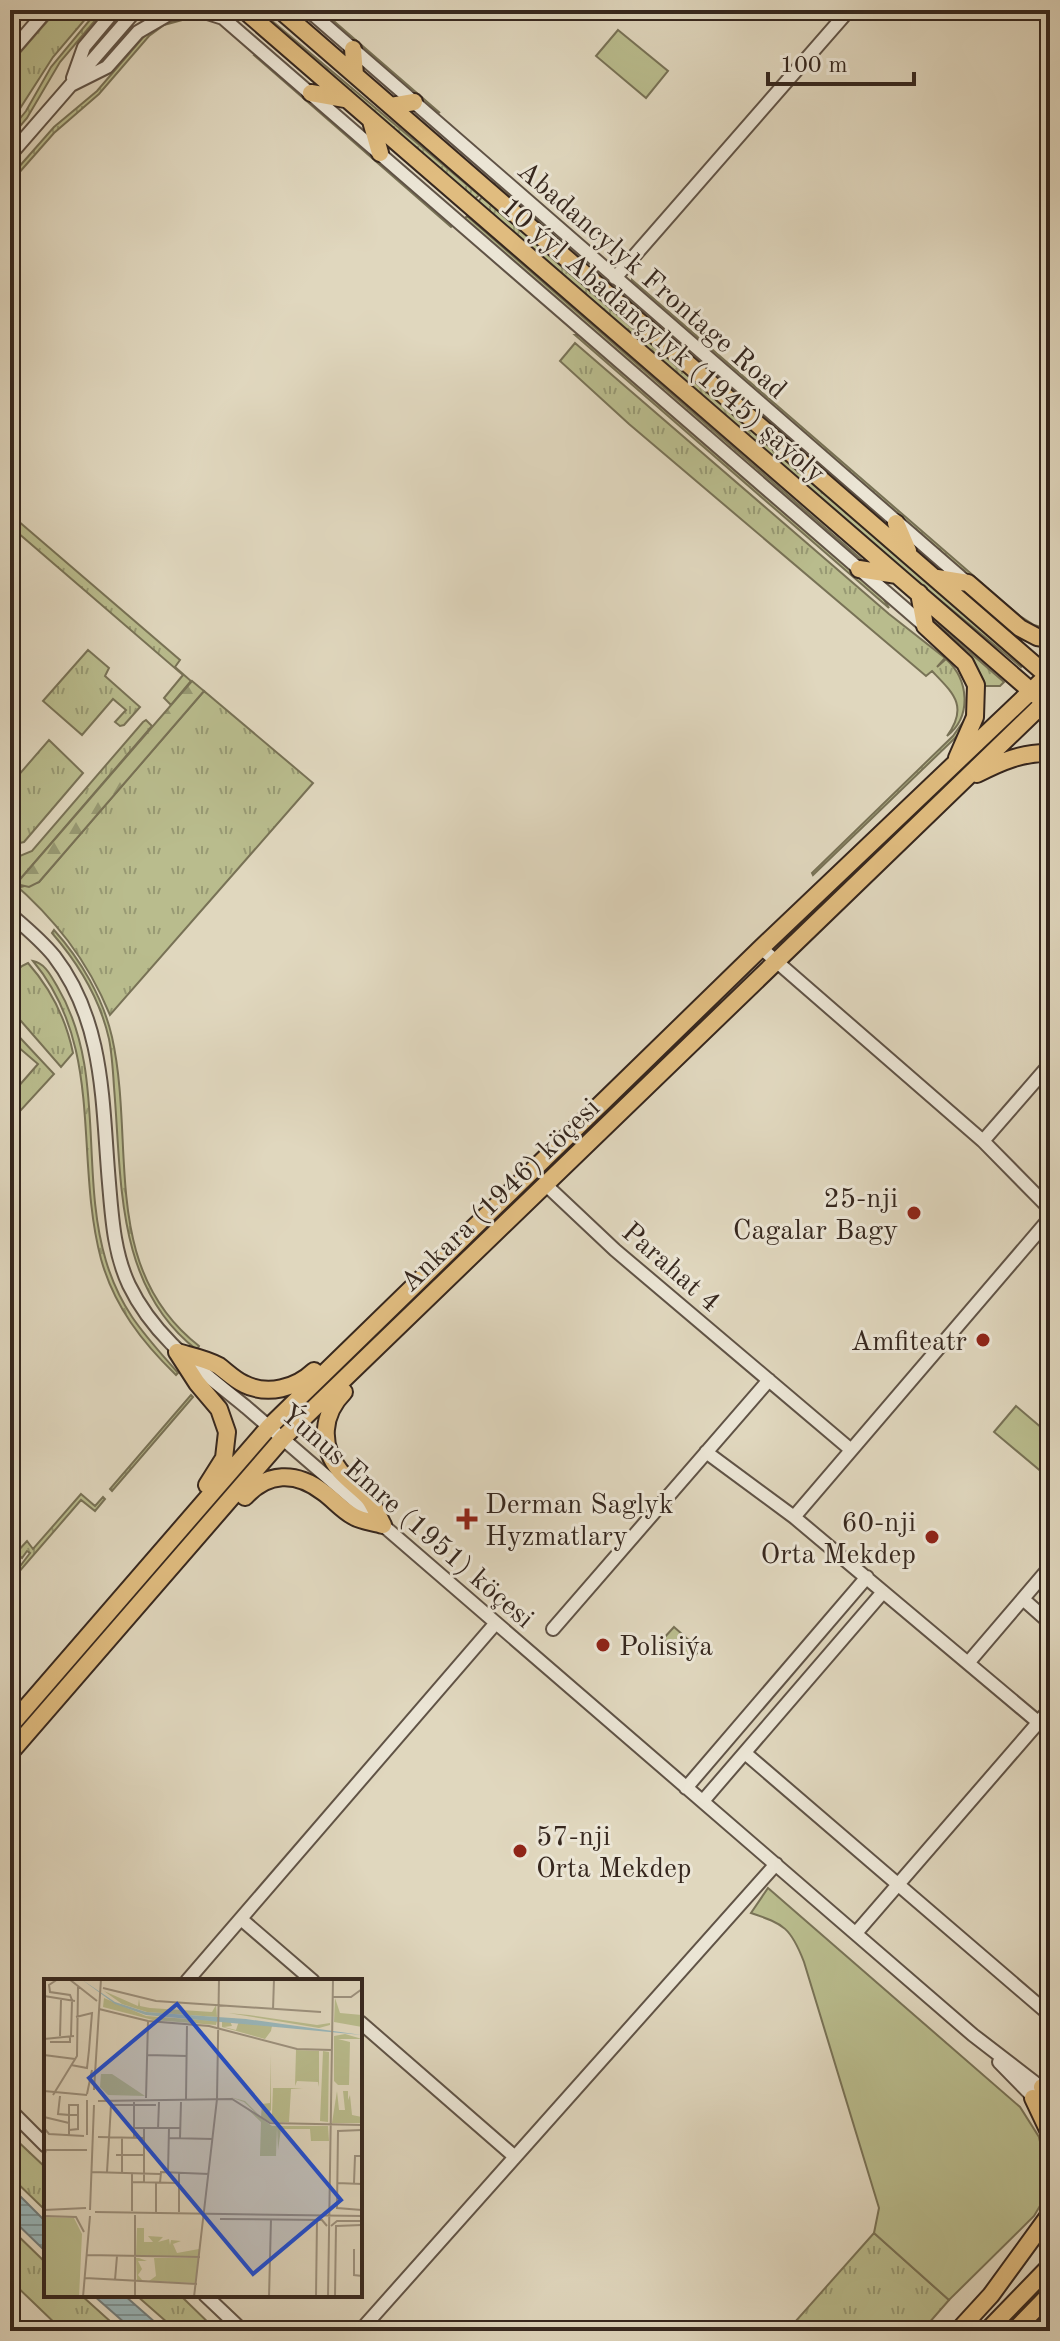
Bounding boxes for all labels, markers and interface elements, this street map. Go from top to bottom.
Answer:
scale bar [768,36,914,86]
text: 100 m [780,54,848,78]
street label: Abadancylyk Frontage Road [511,157,791,405]
street label: 10 ýyl Abadançylyk (1945) şaýoly [495,193,830,489]
street label: Ankara (1946) köçesi [396,1094,606,1298]
place label: 25-nji Cagalar Bagy [733,1186,898,1246]
marker: 25-nji Cagalar Bagy [905,1204,923,1222]
street label: Parahat 4 [616,1218,724,1318]
place label: Amfiteatr [851,1329,967,1357]
marker: Amfiteatr [974,1331,992,1349]
street label: Ýunus Emre (1951) köçesi [274,1396,541,1634]
place label: Derman Saglyk Hyzmatlary [485,1492,674,1552]
marker: Derman Saglyk Hyzmatlary [456,1508,478,1530]
place label: 60-nji Orta Mekdep [761,1510,916,1570]
marker: 60-nji Orta Mekdep [923,1528,941,1546]
place label: Polisiýa [619,1634,713,1662]
marker: Polisiýa [594,1636,612,1654]
place label: 57-nji Orta Mekdep [536,1824,691,1884]
marker: 57-nji Orta Mekdep [511,1842,529,1860]
inset map [44,1979,362,2297]

